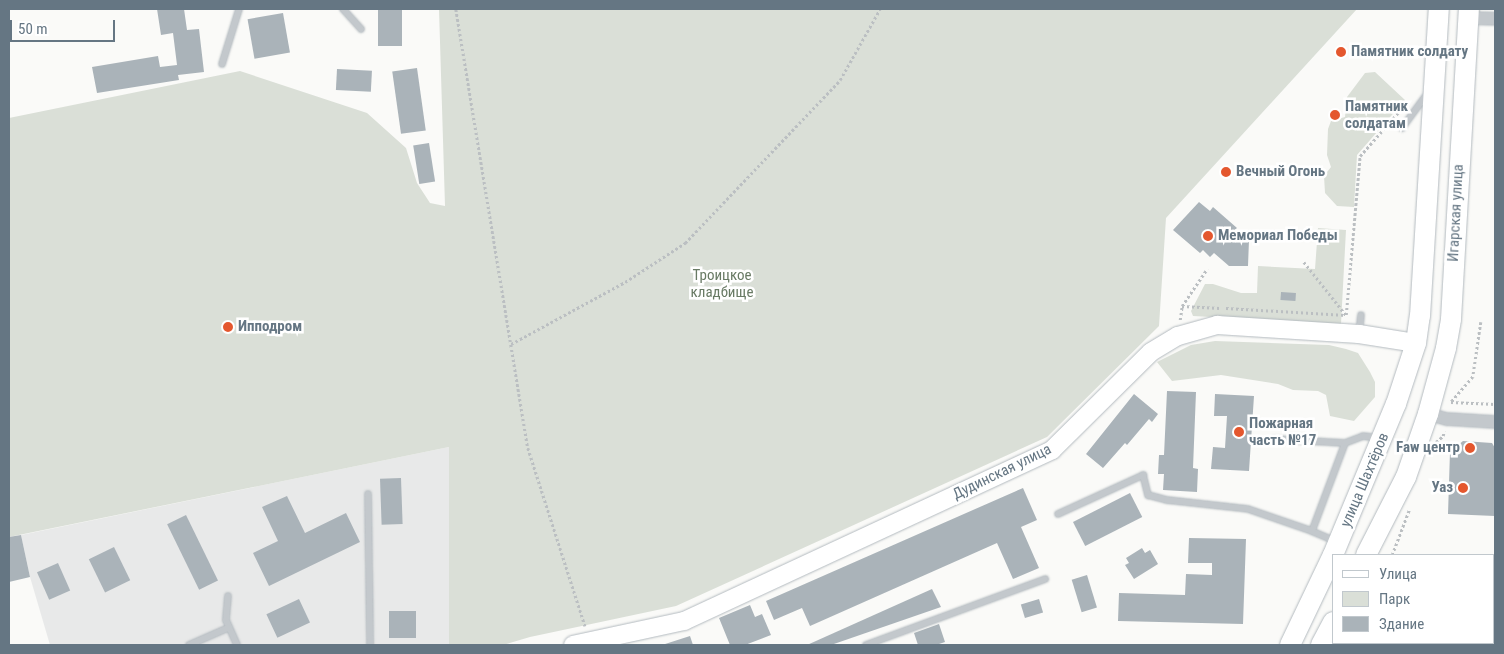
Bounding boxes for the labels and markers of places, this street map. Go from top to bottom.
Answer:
place label: Памятник солдату [1351,43,1468,61]
marker: Памятник солдату [1335,46,1347,58]
place label: Памятник солдатам [1345,97,1408,132]
marker: Памятник солдатам [1329,109,1341,121]
place label: Вечный Огонь [1236,163,1325,181]
marker: Вечный Огонь [1220,166,1232,178]
place label: Мемориал Победы [1218,227,1338,245]
marker: Мемориал Победы [1202,230,1214,242]
place label: Ипподром [238,318,302,336]
marker: Ипподром [222,321,234,333]
place label: Пожарная часть №17 [1249,414,1316,449]
marker: Пожарная часть №17 [1233,426,1245,438]
place label: Faw центр [1396,439,1460,457]
marker: Faw центр [1464,442,1476,454]
place label: Уаз [1431,479,1453,497]
marker: Уаз [1457,482,1469,494]

